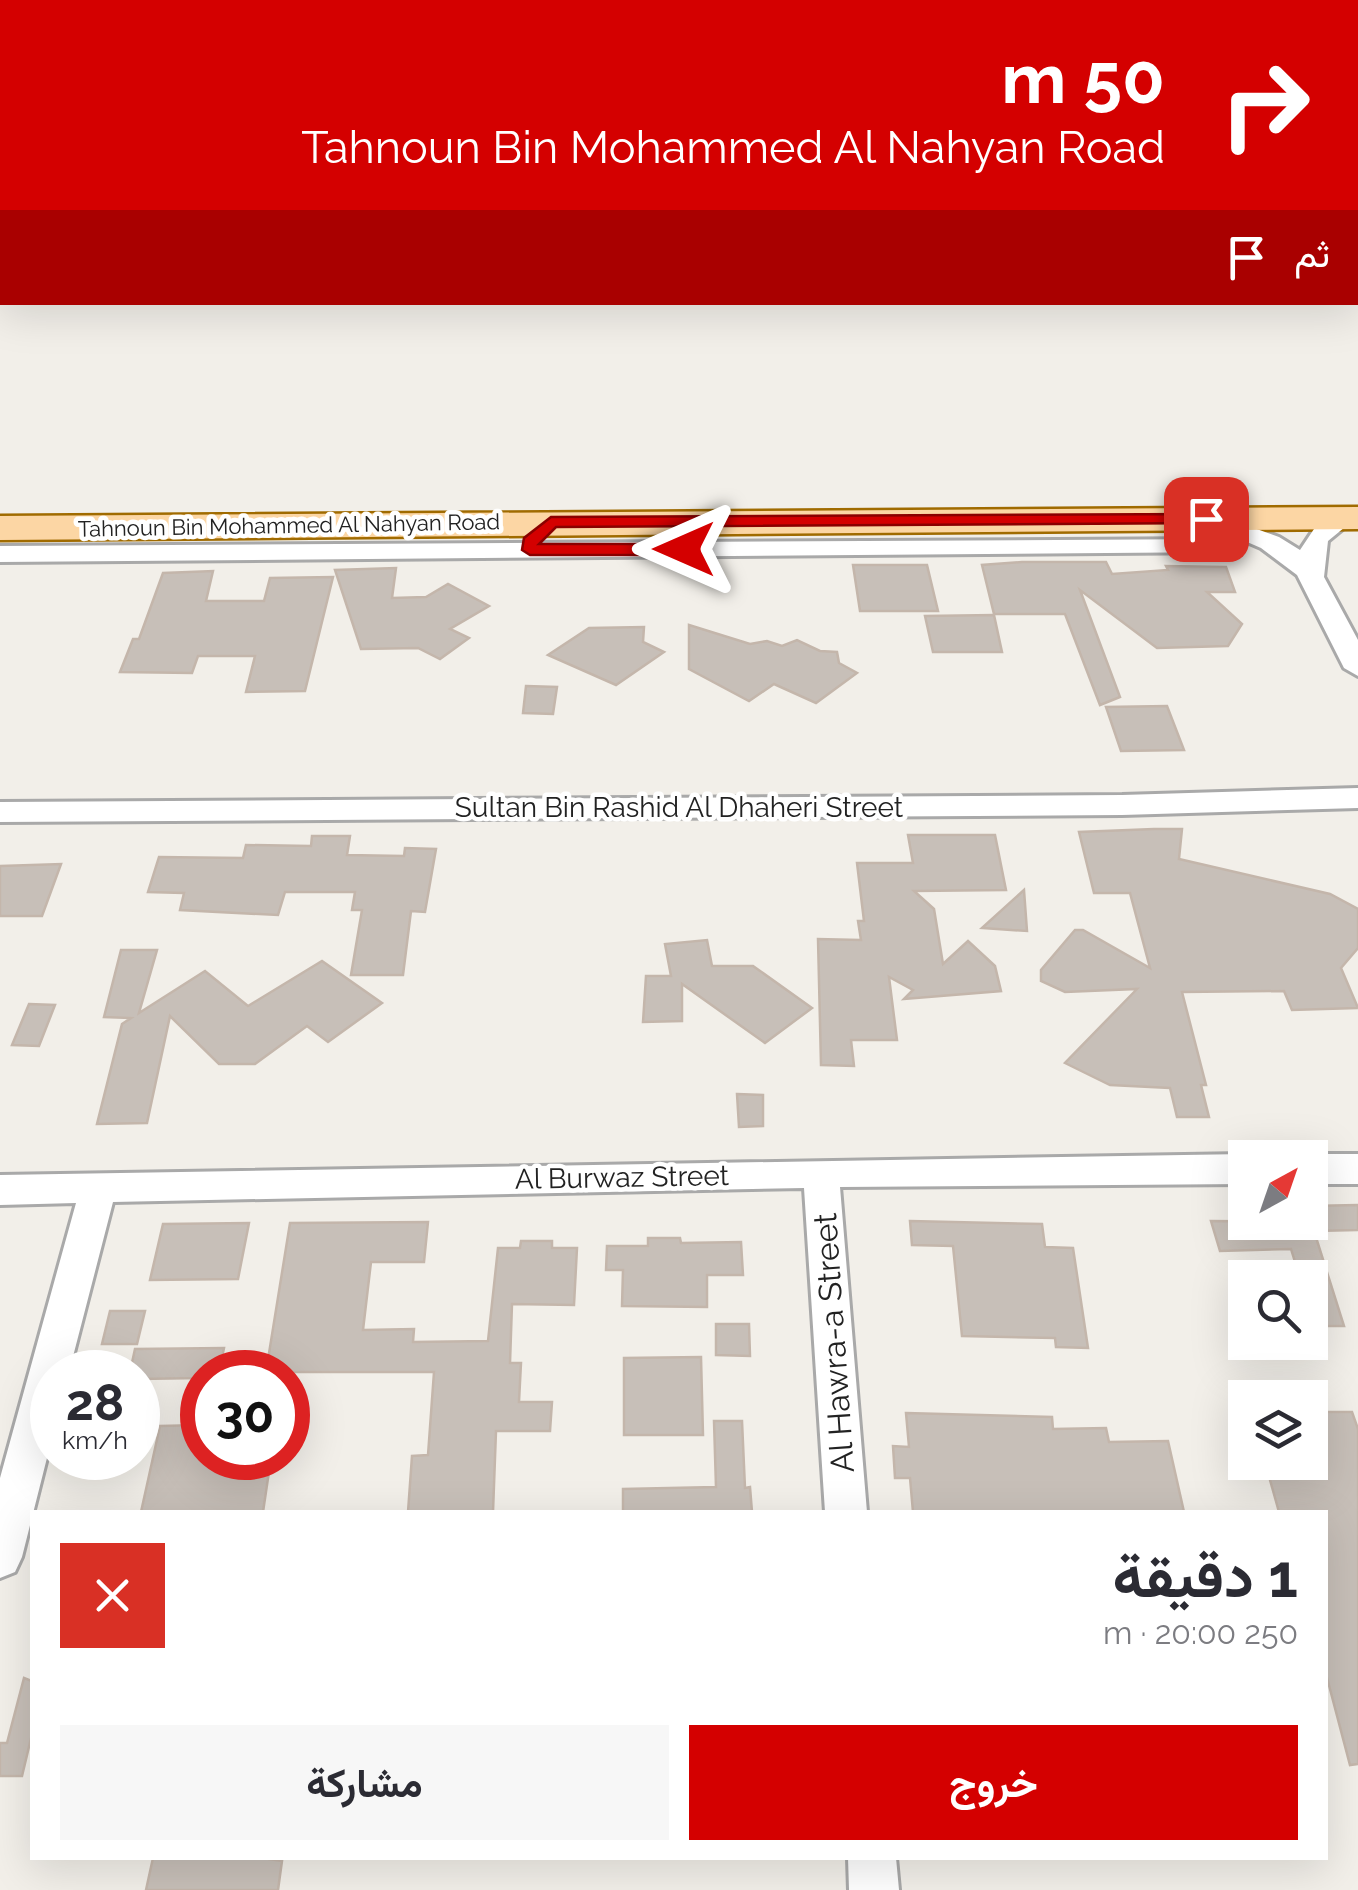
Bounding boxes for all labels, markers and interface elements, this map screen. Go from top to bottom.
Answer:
text: 50 m [1001,37,1165,119]
icon: right [1200,40,1330,170]
text: Tahnoun Bin Mohammed Al Nahyan Road [301,121,1165,174]
icon: arrive [1219,230,1274,285]
text: ثم [1294,231,1330,276]
pin [1164,477,1249,562]
icon: arrive [1179,492,1234,547]
position arrow [632,497,736,601]
street label: Tahnoun Bin Mohammed Al Nahyan Road [78,508,500,542]
street label: Sultan Bin Rashid Al Dhaheri Street [455,791,904,824]
north arrow [1228,1140,1328,1240]
map controls [1228,1140,1328,1480]
street label: Al Burwaz Street [515,1159,730,1196]
street label: Al Hawra-a Street [806,1212,861,1474]
button: search [1228,1260,1328,1360]
speed limit sign: 30 [180,1350,310,1480]
text: 28 [66,1373,124,1432]
button: layers [1228,1380,1328,1480]
text: km/h [62,1425,128,1455]
text: 1 دقيقة [1112,1541,1298,1611]
button: close [60,1543,165,1648]
text: 250 m · 20:00 [1103,1614,1298,1651]
button: مشاركة [60,1725,669,1840]
button: خروج [689,1725,1298,1840]

